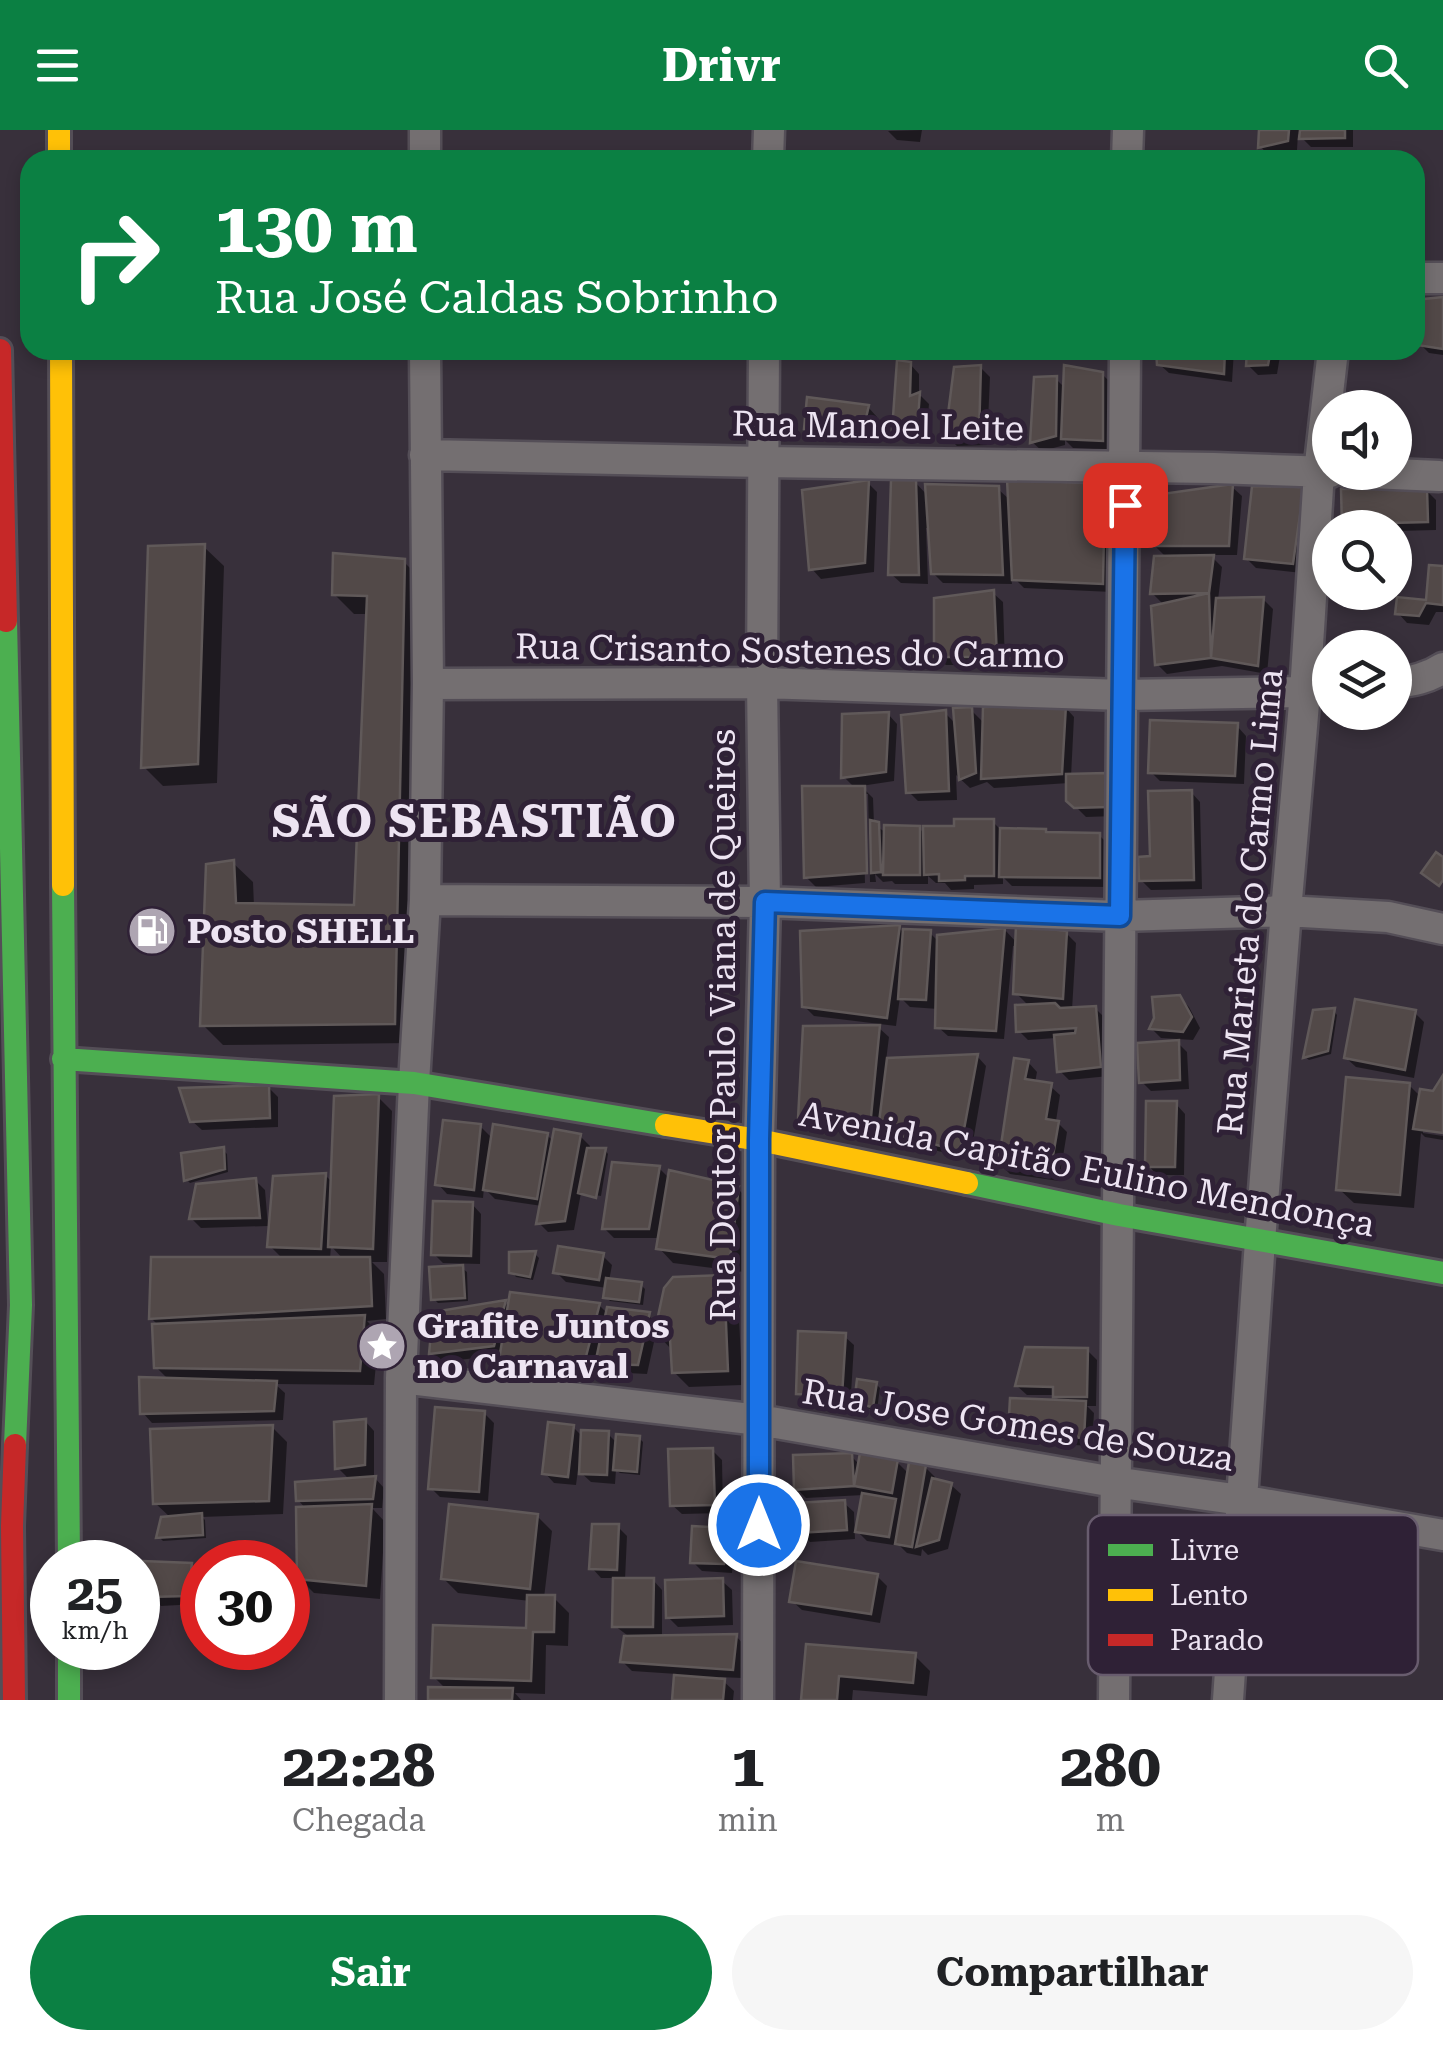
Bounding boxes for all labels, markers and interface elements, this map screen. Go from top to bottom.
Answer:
icon: menu [30,38,85,93]
icon: search [1358,38,1413,93]
text: Drivr [662,39,781,92]
text: 130 m [215,187,418,269]
icon: right [50,190,180,320]
text: Rua José Caldas Sobrinho [215,271,779,324]
map controls [1312,390,1412,730]
button: sound [1312,390,1412,490]
street label: Rua Manoel Leite [732,403,1024,450]
pin [1083,463,1168,548]
icon: arrive [1098,478,1153,533]
button: search [1312,510,1412,610]
street label: Rua Crisanto Sostenes do Carmo [515,626,1065,677]
button: layers [1312,630,1412,730]
street label: Rua Marieta do Carmo Lima [1210,667,1291,1137]
street label: Rua Doutor Paulo Viana de Queiros [703,729,744,1321]
district label: SÃO SEBASTIÃO [272,794,678,848]
fuel station icon: Posto SHELL [126,905,178,957]
place label: Posto SHELL [187,911,414,952]
street label: Avenida Capitão Eulino Mendonça [796,1094,1378,1245]
place label: Grafite Juntos no Carnaval [417,1306,670,1387]
place icon: Grafite Juntos no Carnaval [356,1320,408,1372]
street label: Rua Jose Gomes de Souza [799,1371,1237,1480]
position arrow [707,1473,811,1577]
legend [1088,1515,1418,1675]
text: Livre [1170,1534,1239,1567]
speed limit sign: 30 [180,1540,310,1670]
text: 25 [67,1564,123,1622]
text: Lento [1170,1579,1248,1612]
text: km/h [62,1616,128,1645]
text: Parado [1170,1624,1264,1657]
text: 22:28 [282,1730,435,1801]
text: 1 [731,1730,764,1801]
text: 280 [1060,1730,1161,1801]
text: Chegada [292,1801,426,1839]
text: min [718,1801,778,1839]
text: m [1096,1801,1125,1839]
button: Sair [30,1915,712,2030]
button: Compartilhar [732,1915,1413,2030]

